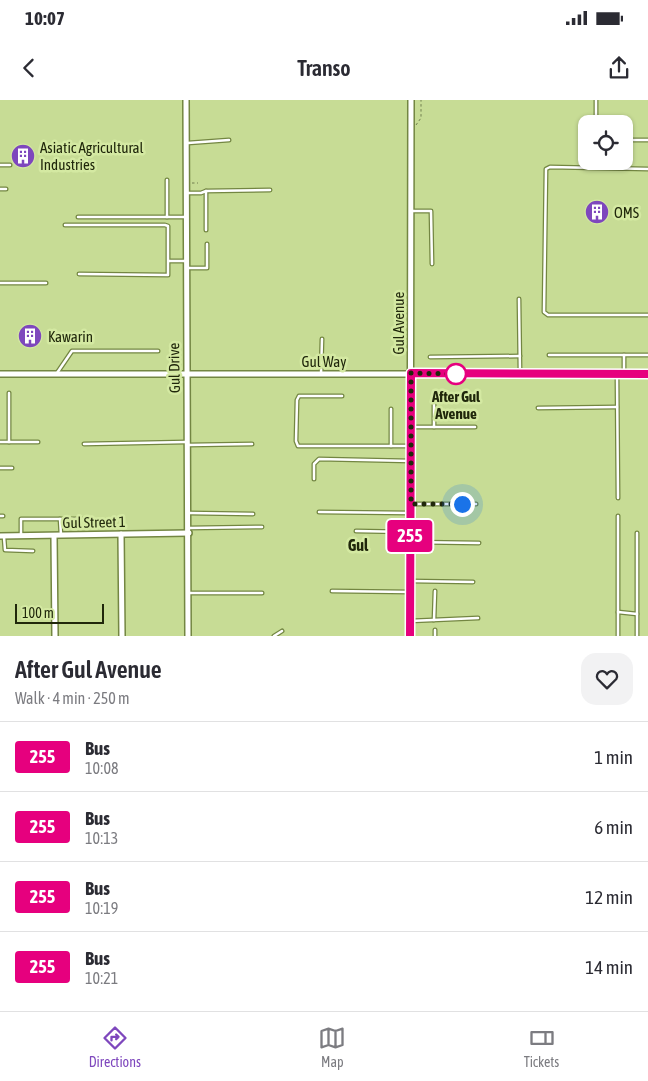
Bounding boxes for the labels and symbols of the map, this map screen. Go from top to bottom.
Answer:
place label: Asiatic Agricultural Industries [40,139,144,173]
building icon: Asiatic Agricultural Industries [10,143,36,169]
building icon: OMS [584,199,610,225]
place label: OMS [614,204,639,221]
street label: Gul Avenue [390,291,407,354]
building icon: Kawarin [17,323,43,349]
place label: Kawarin [48,328,93,345]
street label: Gul Drive [165,342,183,393]
street label: Gul Way [302,353,346,370]
marker: After Gul Avenue [445,363,467,385]
place label: After Gul Avenue [431,388,481,422]
your location [450,492,475,517]
street label: Gul Street 1 [62,513,126,531]
line badge: 255 [381,520,439,552]
district label: Gul [348,536,369,554]
scale bar [15,601,104,624]

